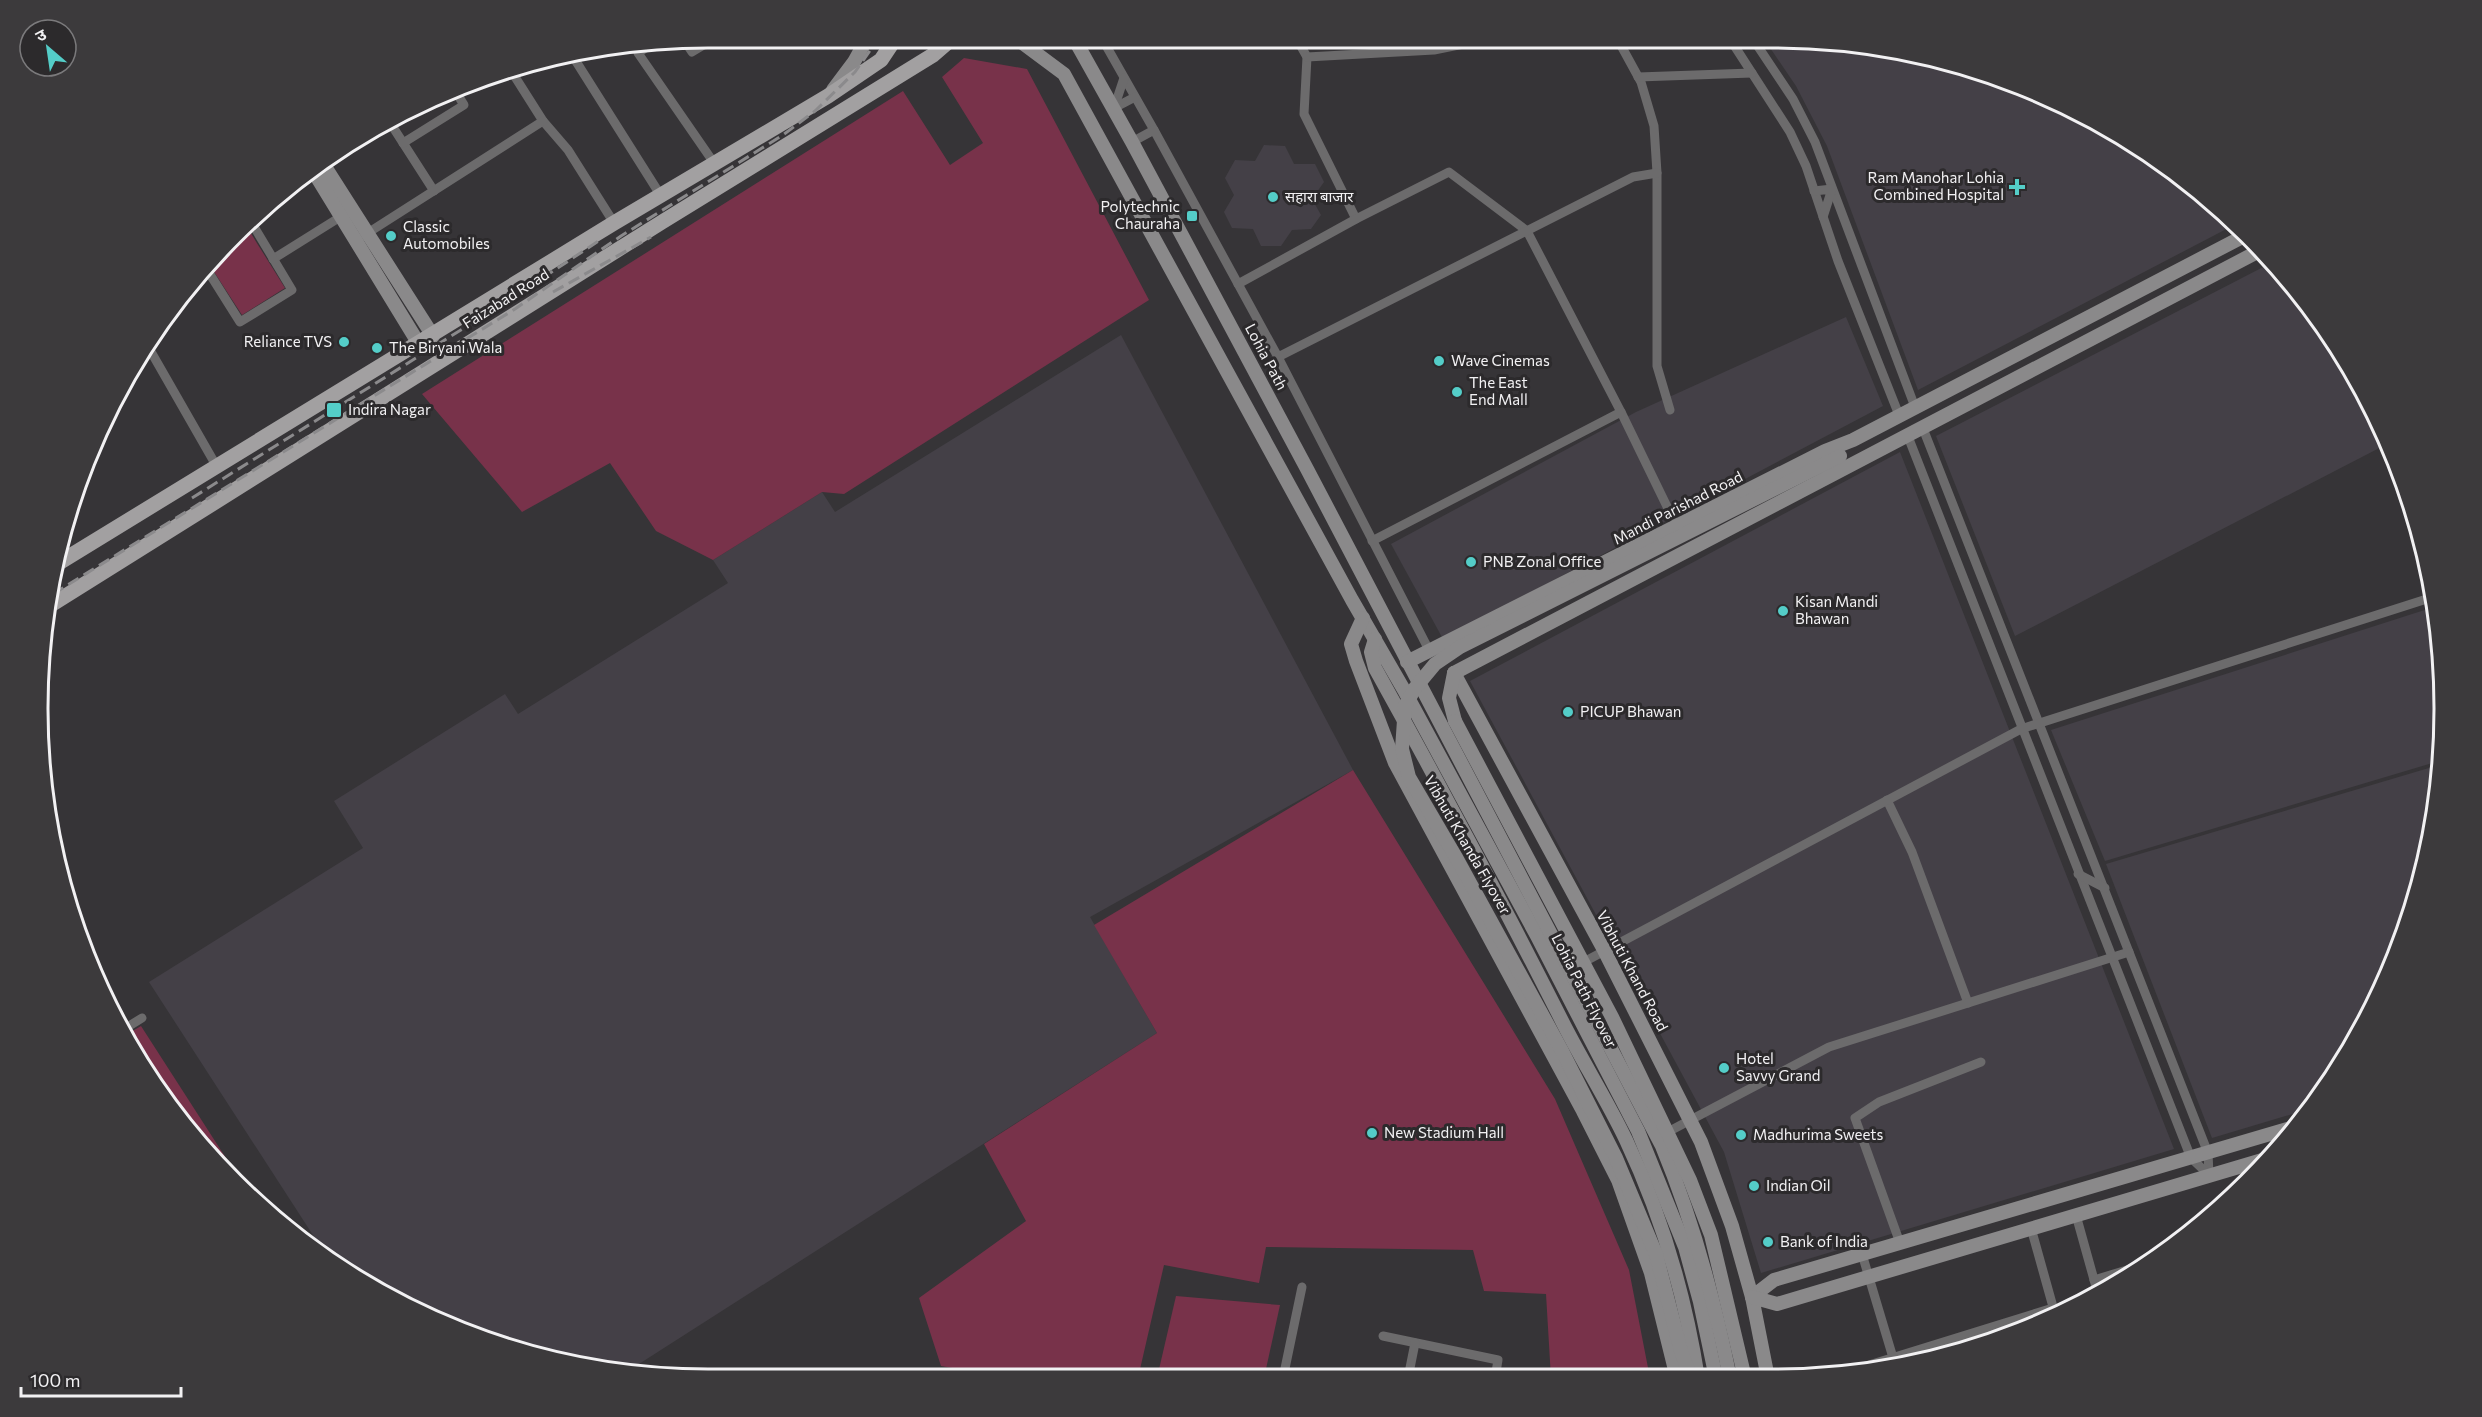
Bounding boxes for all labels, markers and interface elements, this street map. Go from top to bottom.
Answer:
north arrow [18,18,78,78]
text: उ [32,24,50,45]
place label: Ram Manohar Lohia Combined Hospital [1867,168,2004,203]
marker: Ram Manohar Lohia Combined Hospital [2008,178,2026,196]
place label: सहारा बाजार [1285,187,1354,205]
marker: सहारा बाजार [1266,190,1280,204]
place label: Polytechnic Chauraha [1100,197,1180,232]
marker: Polytechnic Chauraha [1185,209,1199,223]
place label: Classic Automobiles [403,217,490,252]
marker: Classic Automobiles [384,229,398,243]
street label: Faizabad Road [459,264,552,332]
street label: Lohia Path [1242,320,1292,393]
place label: Reliance TVS [244,332,332,350]
marker: Reliance TVS [337,335,351,349]
place label: The Biryani Wala [389,338,502,356]
marker: The Biryani Wala [370,341,384,355]
place label: Wave Cinemas [1451,351,1550,369]
marker: Wave Cinemas [1432,354,1446,368]
place label: The East End Mall [1469,373,1528,408]
marker: The East End Mall [1450,385,1464,399]
place label: Indira Nagar [348,400,431,418]
marker: Indira Nagar [325,401,343,419]
street label: Mandi Parishad Road [1610,467,1745,548]
place label: PNB Zonal Office [1483,552,1601,570]
marker: PNB Zonal Office [1464,555,1478,569]
place label: Kisan Mandi Bhawan [1795,592,1878,627]
marker: Kisan Mandi Bhawan [1776,604,1790,618]
place label: PICUP Bhawan [1580,702,1681,720]
marker: PICUP Bhawan [1561,705,1575,719]
street label: Vibhuti Khanda Flyover [1421,772,1515,917]
street label: Vibhuti Khand Road [1593,907,1672,1034]
street label: Lohia Path Flyover [1548,931,1621,1051]
place label: Hotel Savvy Grand [1736,1049,1820,1084]
marker: Hotel Savvy Grand [1717,1061,1731,1075]
place label: New Stadium Hall [1384,1123,1504,1141]
place label: Madhurima Sweets [1753,1125,1883,1143]
marker: New Stadium Hall [1365,1126,1379,1140]
marker: Madhurima Sweets [1734,1128,1748,1142]
place label: Indian Oil [1766,1176,1831,1194]
marker: Indian Oil [1747,1179,1761,1193]
place label: Bank of India [1780,1232,1868,1250]
marker: Bank of India [1761,1235,1775,1249]
scale bar [21,1360,182,1398]
text: 100 m [30,1369,80,1391]

